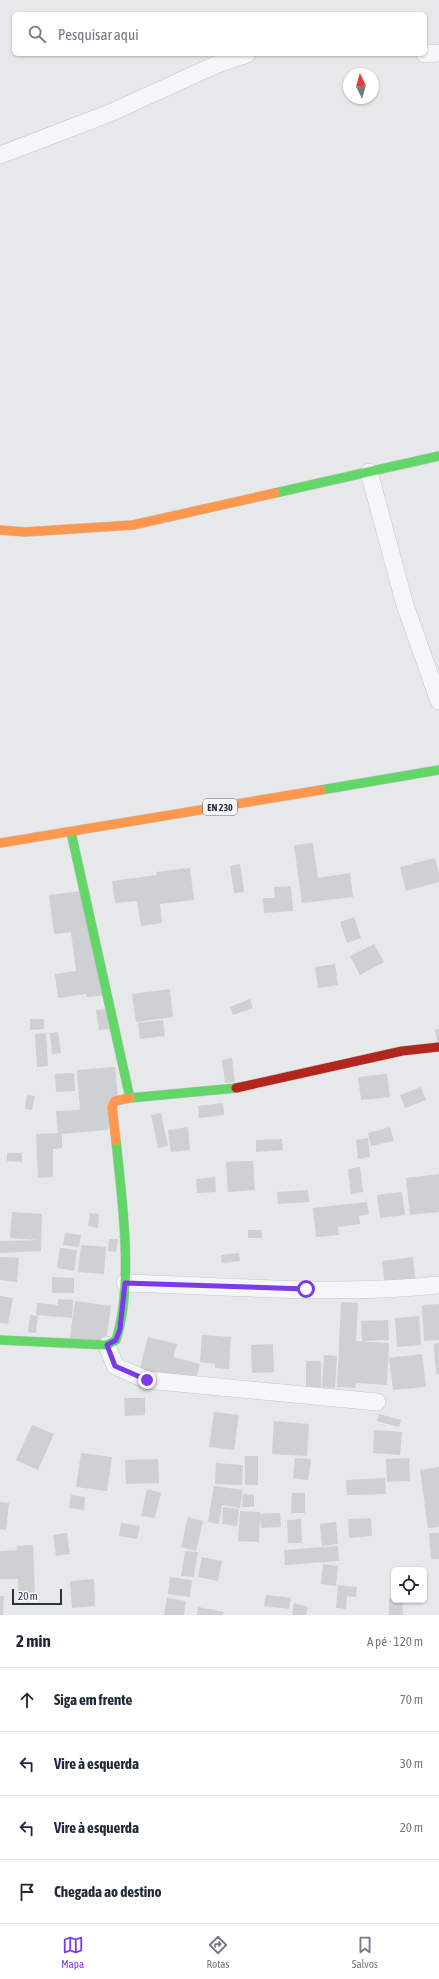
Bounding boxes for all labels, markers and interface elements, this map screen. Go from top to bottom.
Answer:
search box [12,12,427,56]
icon: search [26,23,48,45]
text: Pesquisar aqui [58,26,139,43]
north arrow [343,68,379,104]
road number: EN 230 [203,799,237,815]
route start [297,1280,315,1298]
route end [138,1371,156,1389]
map controls [391,1567,427,1603]
button: locate [391,1567,427,1603]
scale bar [12,1587,62,1606]
text: 20 m [18,1590,38,1602]
text: 2 min [16,1631,51,1651]
text: A pé · 120 m [367,1634,423,1649]
icon: ahead [16,1689,38,1711]
text: Siga em frente [54,1691,132,1708]
text: 70 m [400,1692,423,1707]
icon: left [16,1753,38,1775]
text: Vire à esquerda [54,1755,139,1772]
text: 30 m [400,1756,423,1771]
icon: left [16,1817,38,1839]
text: Vire à esquerda [54,1819,139,1836]
text: 20 m [400,1820,423,1835]
icon: arrive [16,1881,38,1903]
text: Chegada ao destino [54,1883,162,1900]
tab: Mapa [61,1934,84,1970]
tab: Rotas [206,1934,229,1970]
tab: Salvos [352,1934,378,1970]

